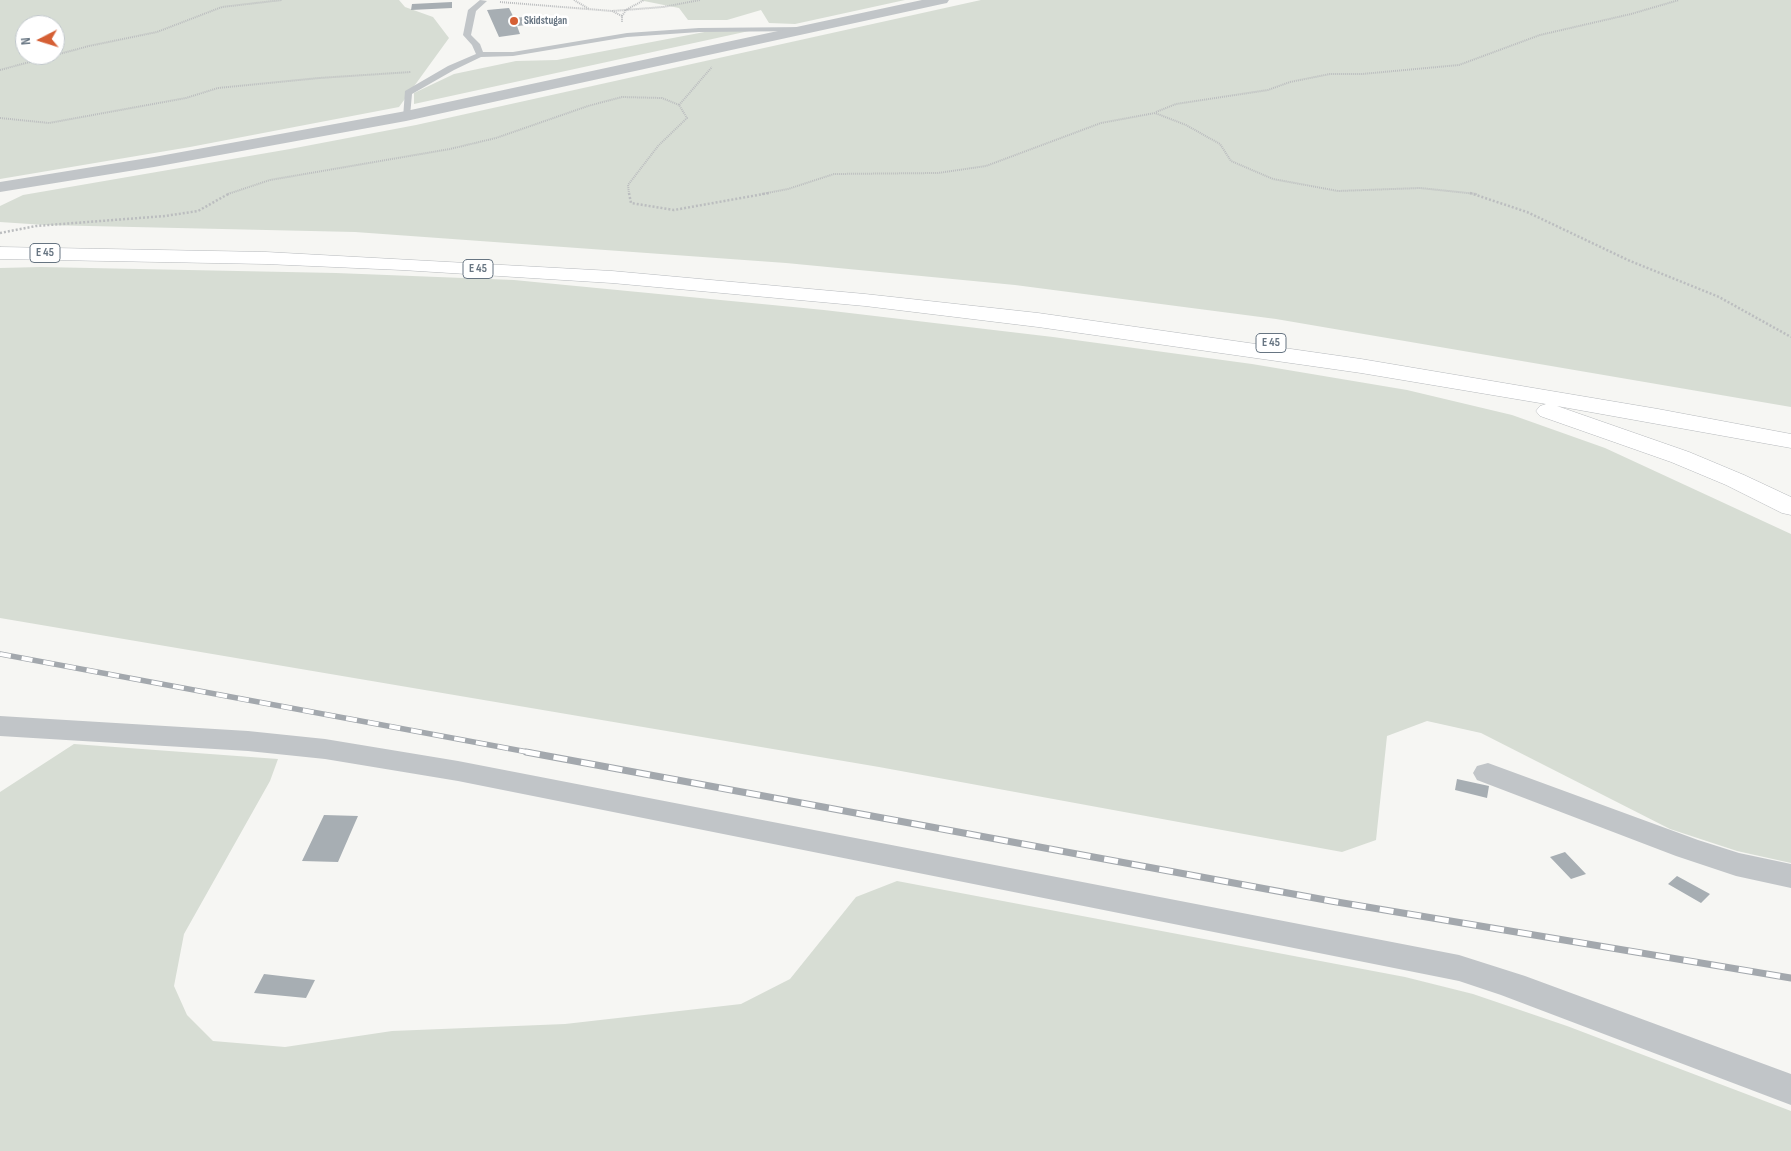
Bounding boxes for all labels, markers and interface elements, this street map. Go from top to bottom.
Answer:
place label: Skidstugan [524,14,567,28]
north arrow [15,15,65,65]
marker: Skidstugan [508,15,520,27]
text: N [17,37,34,46]
road number: E 45 [30,244,60,262]
road number: E 45 [463,260,493,278]
road number: E 45 [1256,333,1286,352]

